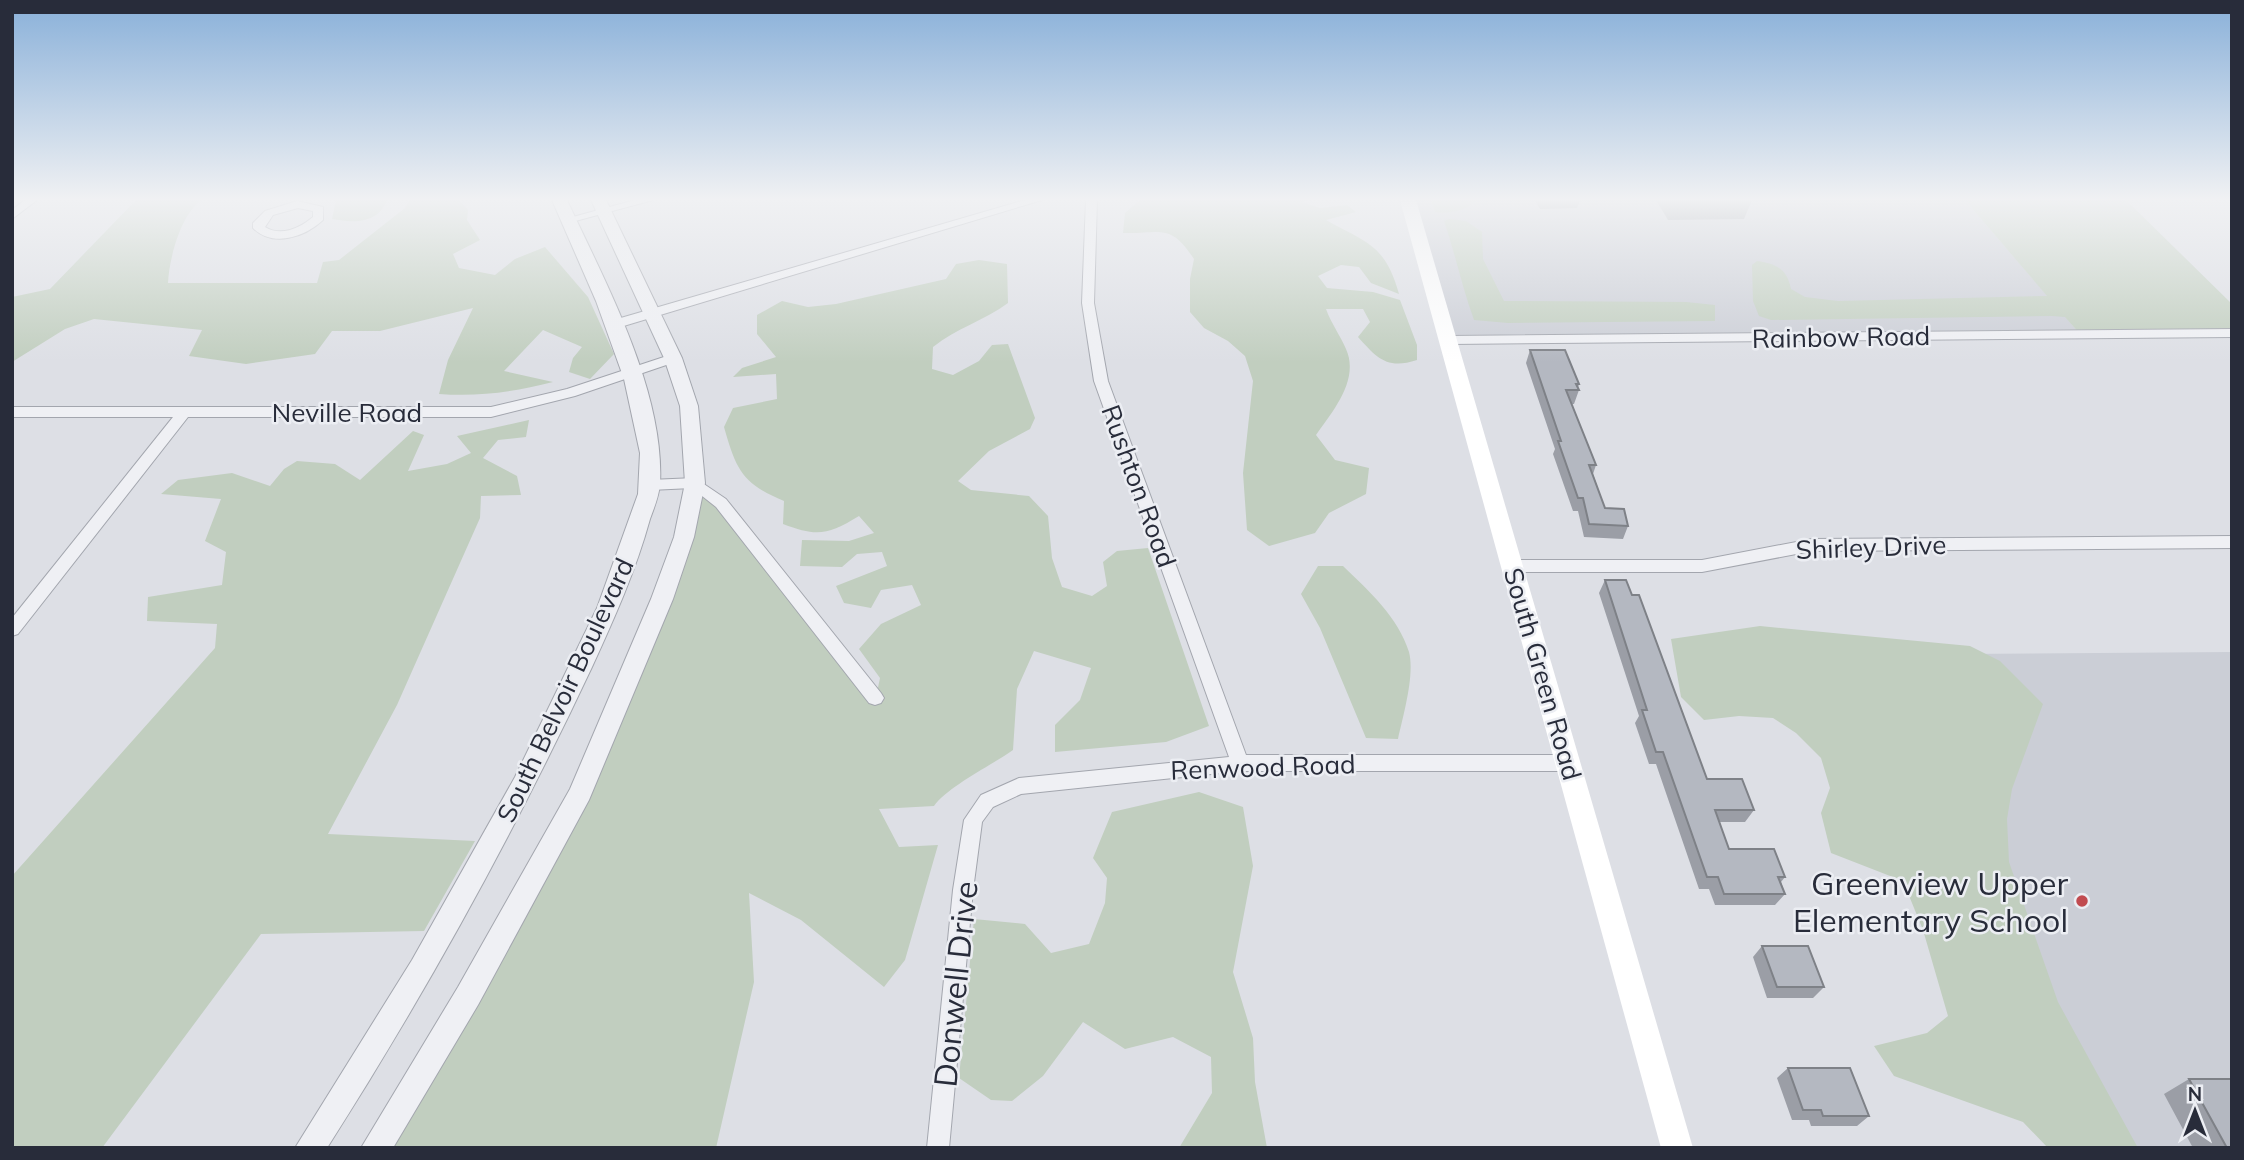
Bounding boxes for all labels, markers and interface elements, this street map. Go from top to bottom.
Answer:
street label: Rainbow Road [1752,319,1930,355]
street label: Neville Road [272,396,422,429]
street label: Rushton Road [1094,400,1184,572]
street label: Shirley Drive [1795,528,1947,566]
street label: South Belvoir Boulevard [489,553,641,827]
street label: South Green Road [1497,564,1589,784]
street label: Renwood Road [1170,747,1356,787]
place label: Greenview Upper Elementary School [1793,863,2068,940]
street label: Donwell Drive [924,879,986,1089]
marker: Greenview Upper Elementary School [2074,893,2090,909]
north arrow [2160,1076,2230,1146]
text: N [2188,1082,2202,1106]

